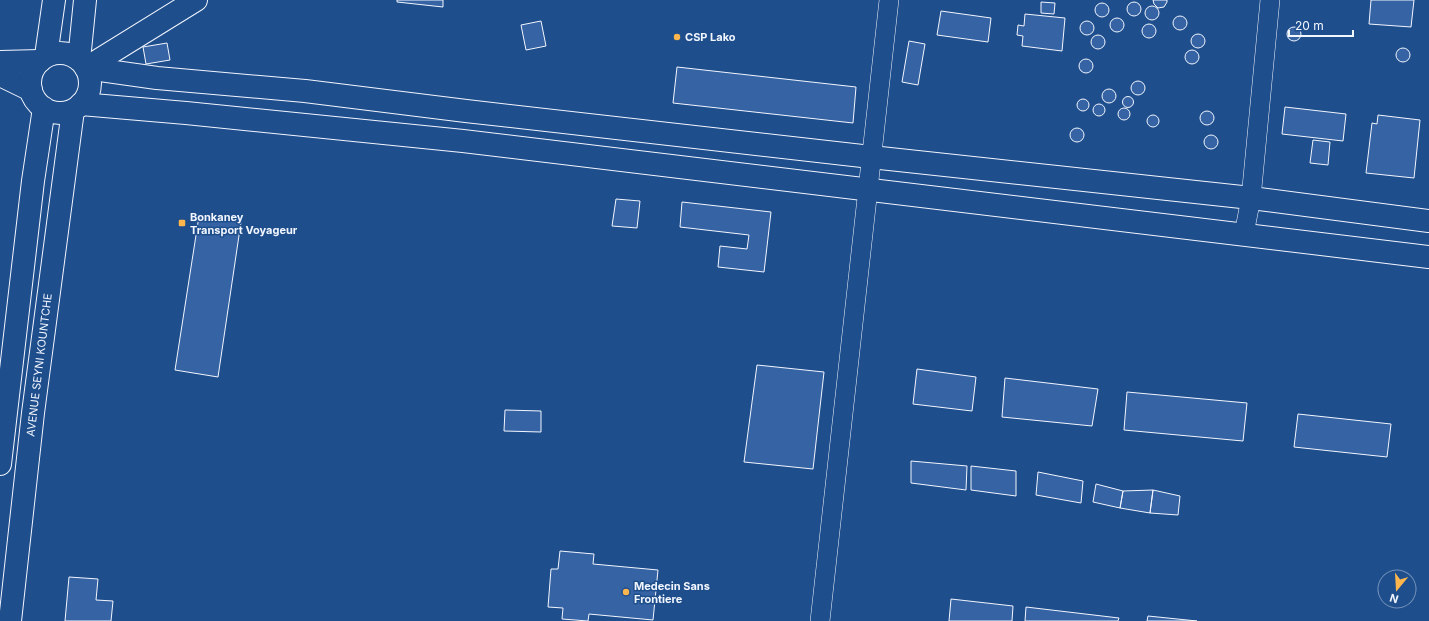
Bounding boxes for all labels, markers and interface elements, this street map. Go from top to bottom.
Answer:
scale bar [1289,12,1353,38]
text: 20 m [1295,18,1324,33]
place label: CSP Lako [685,30,736,44]
marker: CSP Lako [672,32,682,42]
place label: Bonkaney Transport Voyageur [190,210,298,237]
marker: Bonkaney Transport Voyageur [177,218,187,228]
street label: AVENUE SEYNI KOUNTCHE [23,293,55,437]
north arrow [1377,569,1417,609]
place label: Medecin Sans Frontiere [634,579,710,606]
marker: Medecin Sans Frontiere [621,587,631,597]
text: N [1388,591,1400,606]

